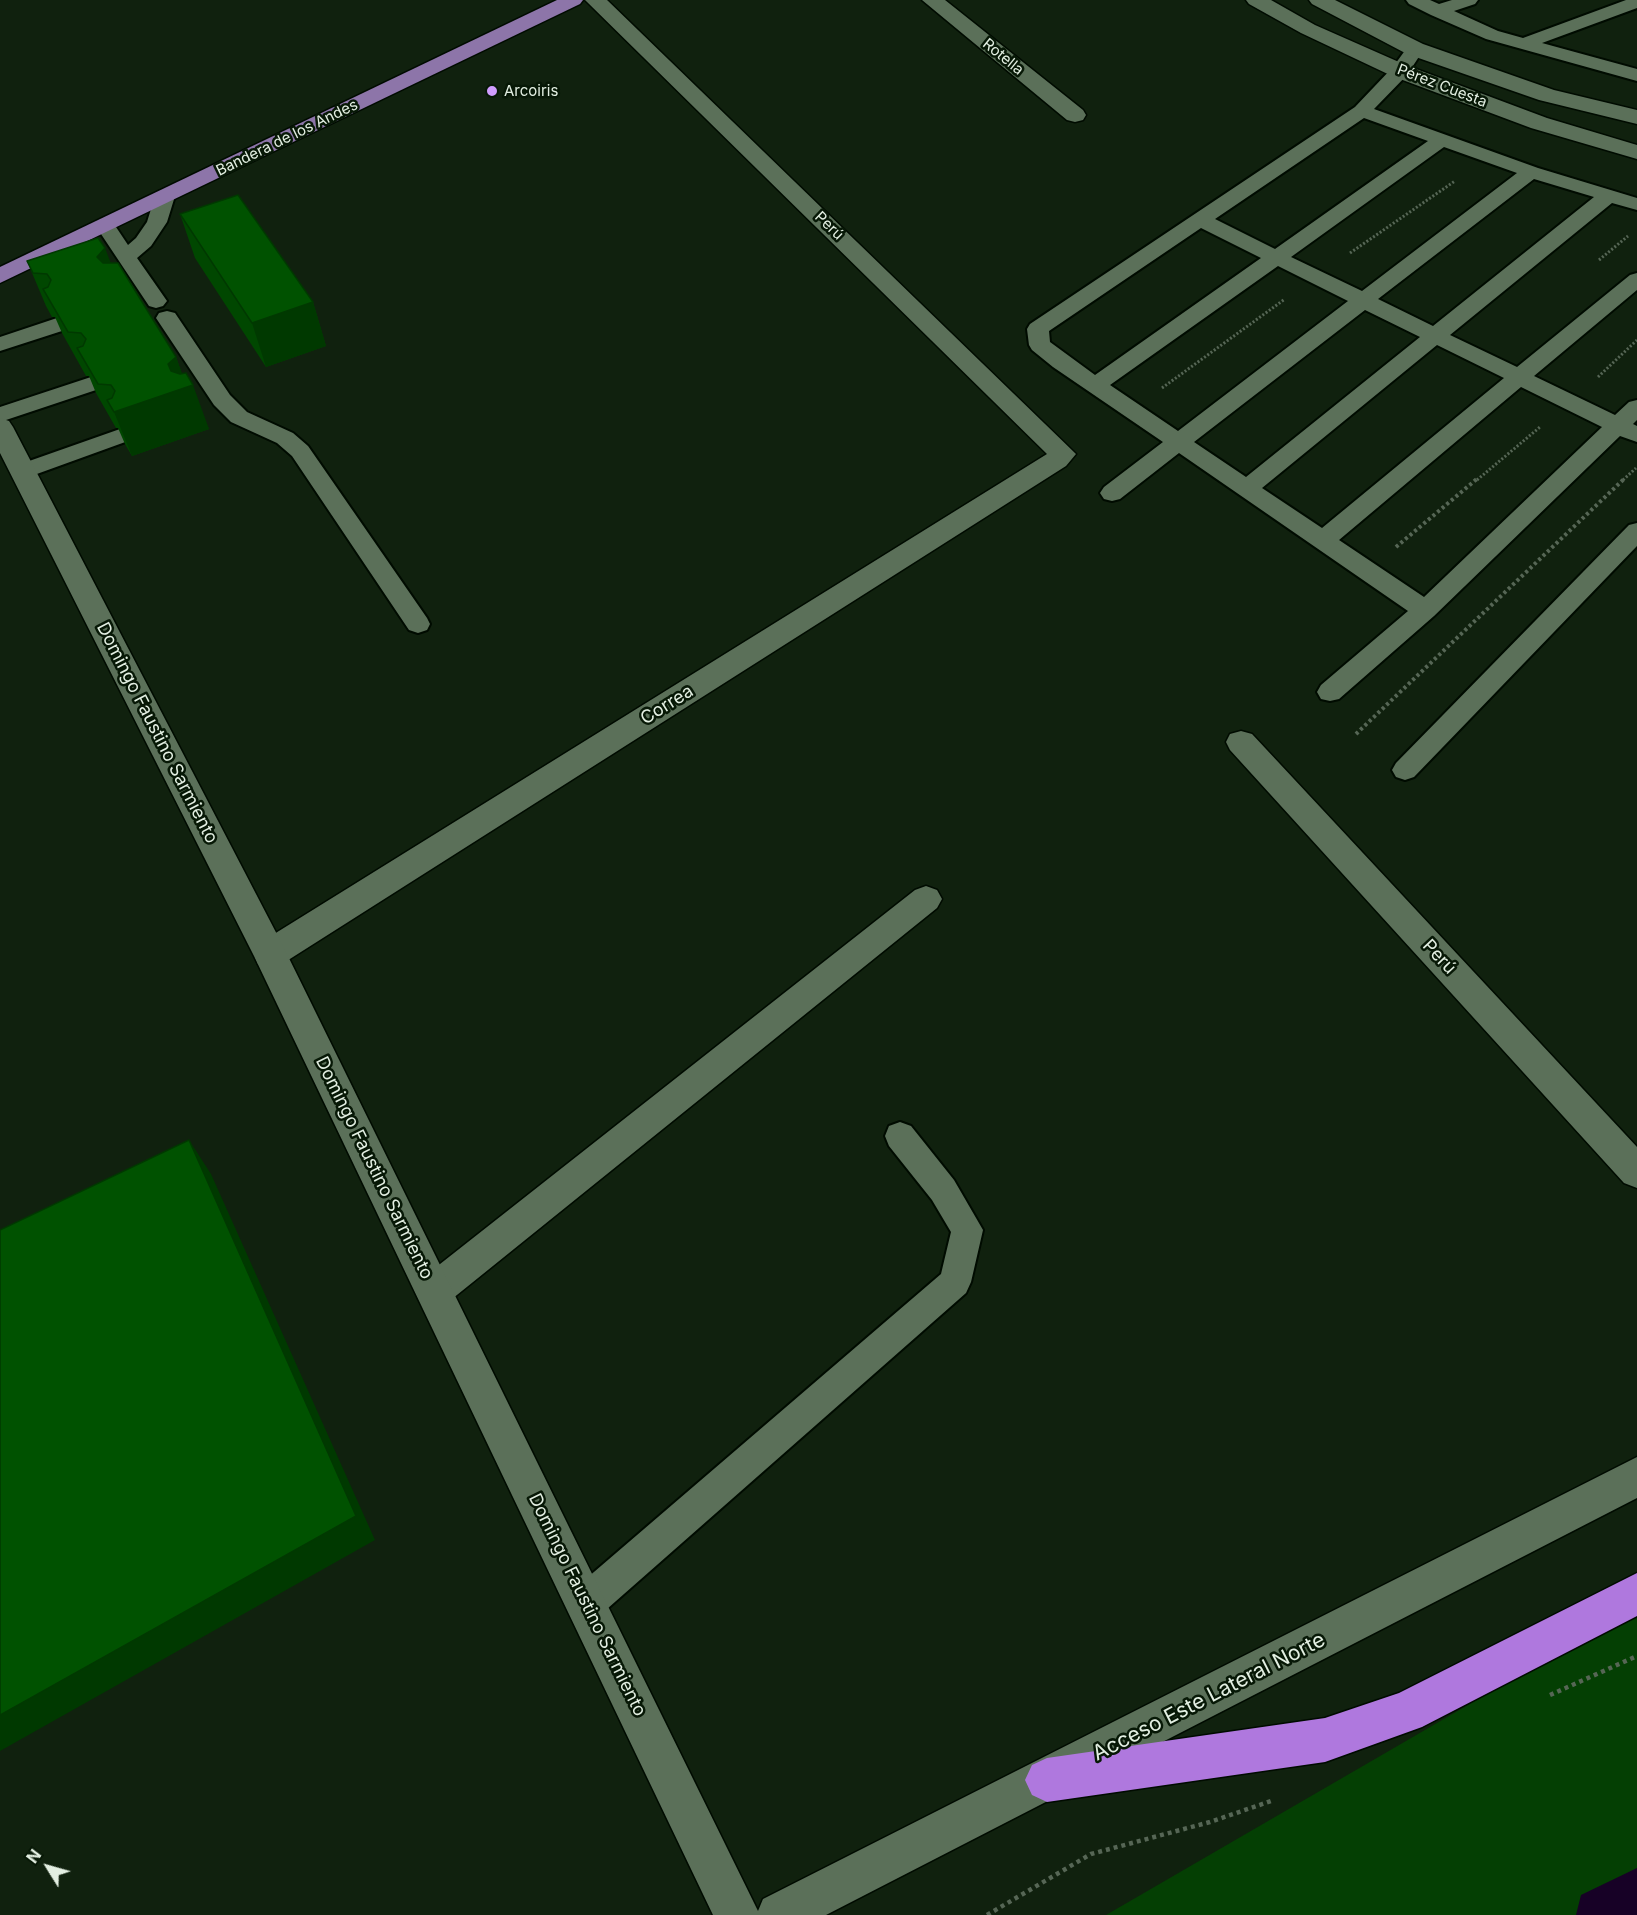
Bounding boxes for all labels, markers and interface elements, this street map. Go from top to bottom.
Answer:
street label: Rotella [979,35,1027,79]
street label: Pérez Cuesta [1395,61,1489,111]
place label: Arcoiris [504,82,558,100]
marker: Arcoiris [485,84,499,98]
street label: Bandera de los Andes [213,96,361,180]
street label: Perú [811,208,847,244]
street label: Domingo Faustino Sarmiento [92,619,222,847]
street label: Correa [637,680,697,730]
street label: Perú [1418,935,1460,979]
street label: Domingo Faustino Sarmiento [311,1053,437,1283]
street label: Domingo Faustino Sarmiento [524,1490,650,1720]
street label: Acceso Este Lateral Norte [1088,1627,1330,1767]
north arrow [18,1837,78,1897]
text: N [22,1845,45,1867]

